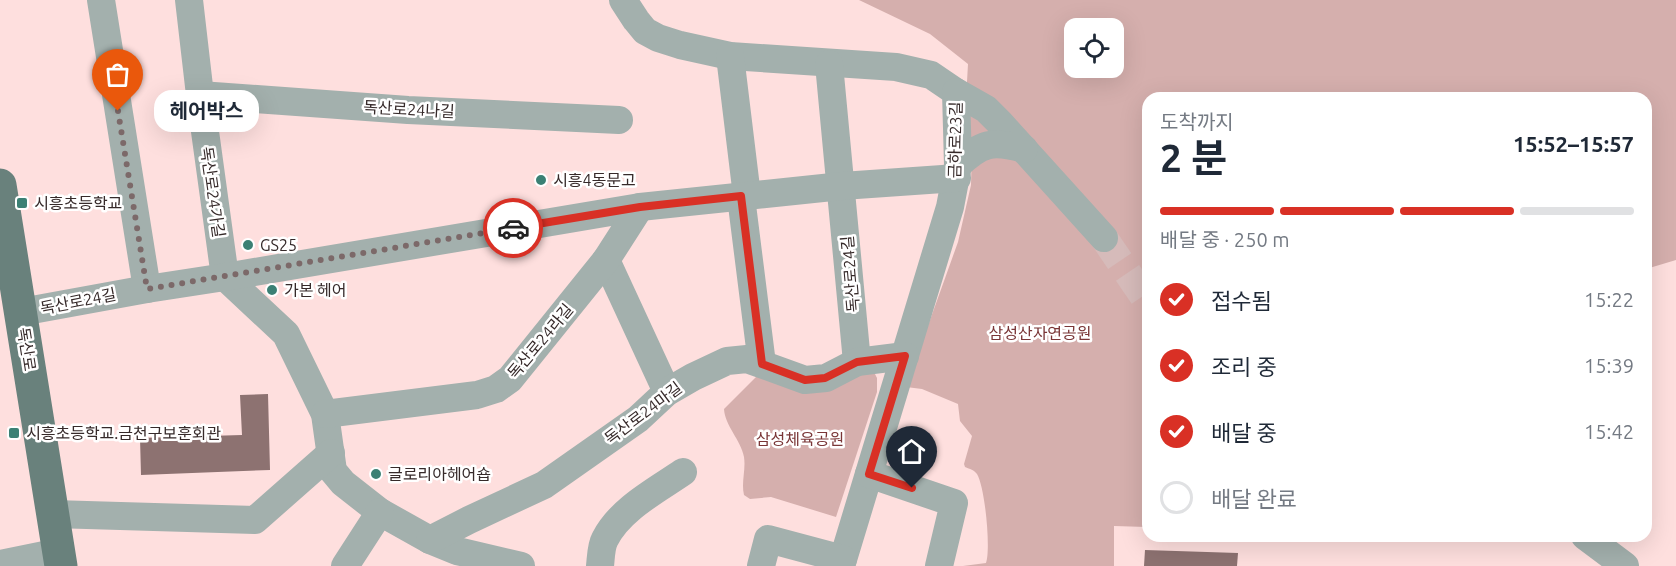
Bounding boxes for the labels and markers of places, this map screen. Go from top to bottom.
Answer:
pin [92,49,143,111]
callout: 헤어박스 [154,90,259,132]
place label: 시흥4동문고 [553,171,636,189]
marker: 시흥4동문고 [534,173,548,187]
place label: 시흥초등학교 [34,194,122,212]
marker: 시흥초등학교 [15,196,29,210]
place label: GS25 [260,236,297,254]
marker: GS25 [241,238,255,252]
place label: 가본 헤어 [284,281,347,299]
marker: 가본 헤어 [265,283,279,297]
place label: 시흥초등학교.금천구보훈회관 [26,424,222,442]
marker: 시흥초등학교.금천구보훈회관 [7,426,21,440]
pin [886,426,937,488]
place label: 글로리아헤어숍 [388,465,491,483]
marker: 글로리아헤어숍 [369,467,383,481]

